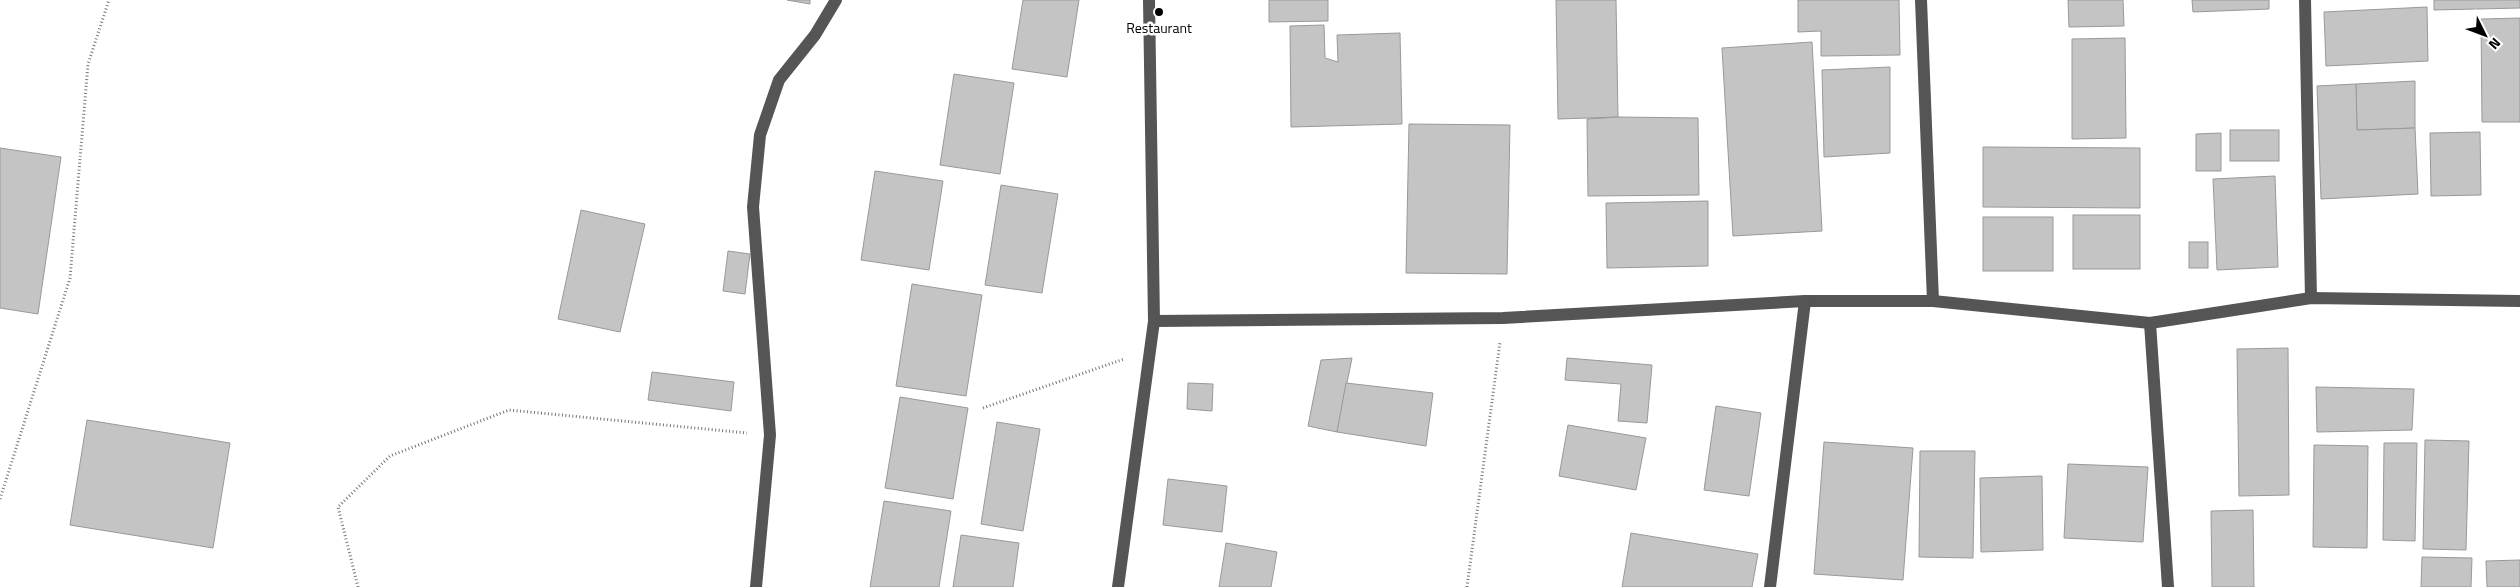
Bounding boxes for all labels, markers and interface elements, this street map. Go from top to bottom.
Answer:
marker: Restaurant [1153,6,1165,18]
north arrow [2460,10,2510,60]
place label: Restaurant [1126,17,1192,38]
text: N [2484,33,2506,55]

